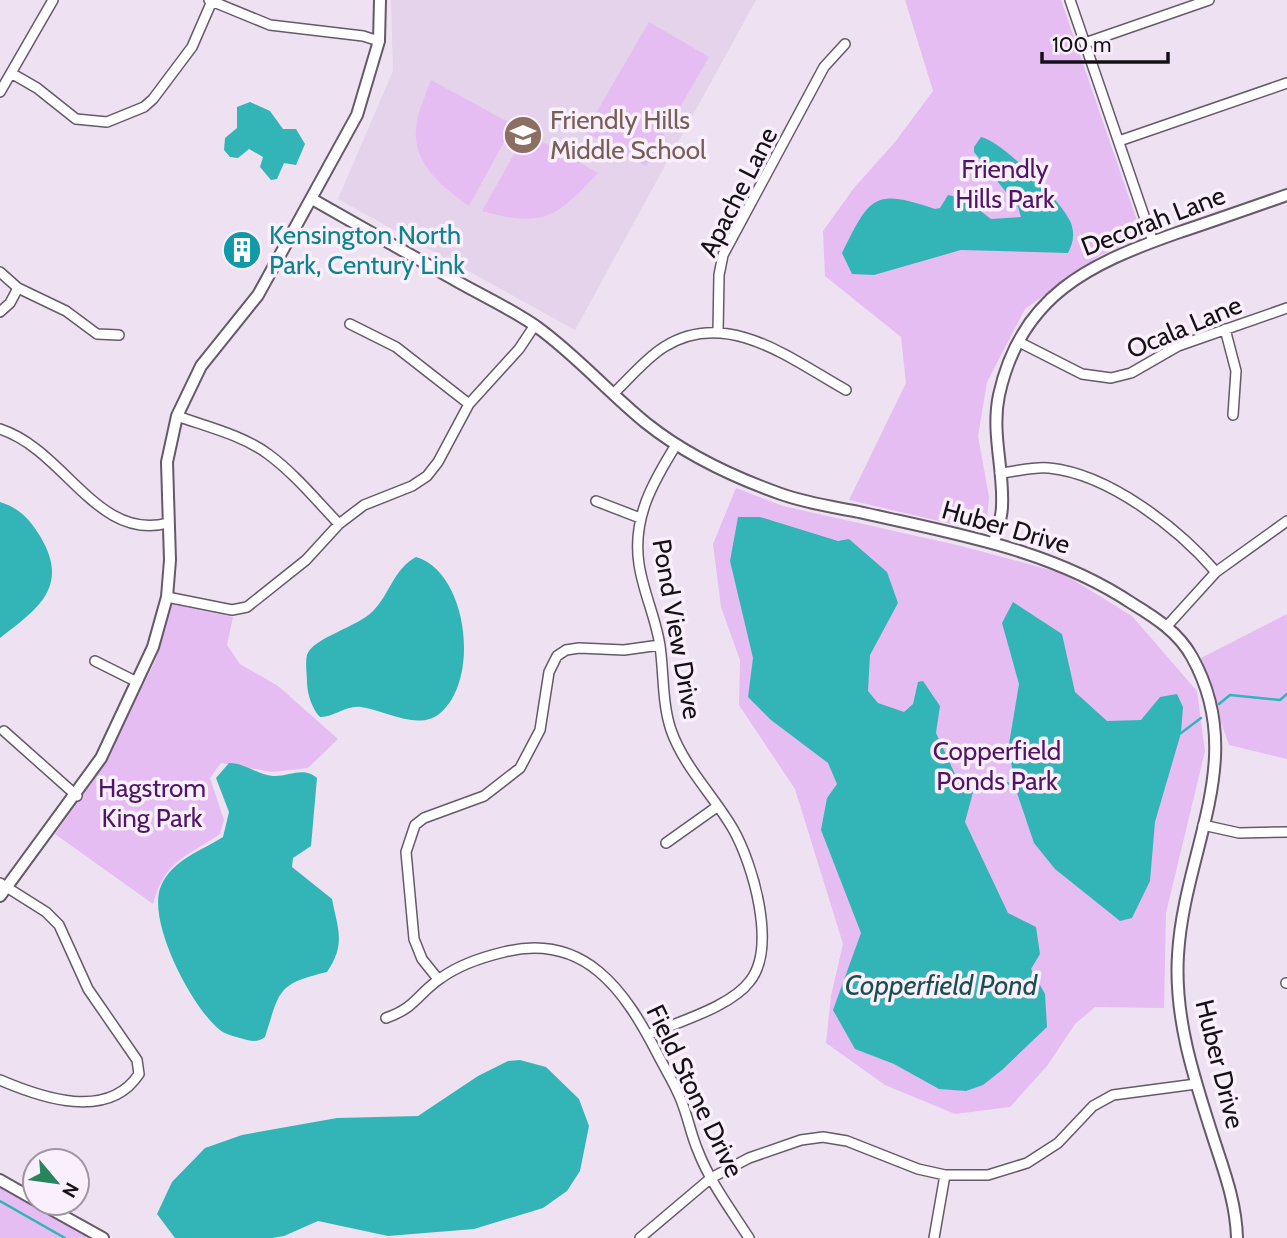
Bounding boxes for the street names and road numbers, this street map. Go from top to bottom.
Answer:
street label: Apache Lane [692,122,784,262]
street label: Decorah Lane [1076,179,1230,263]
street label: Ocala Lane [1122,288,1246,366]
street label: Huber Drive [938,493,1074,561]
street label: Pond View Drive [645,536,709,722]
street label: Huber Drive [1189,996,1251,1132]
street label: Field Stone Drive [639,999,751,1183]

